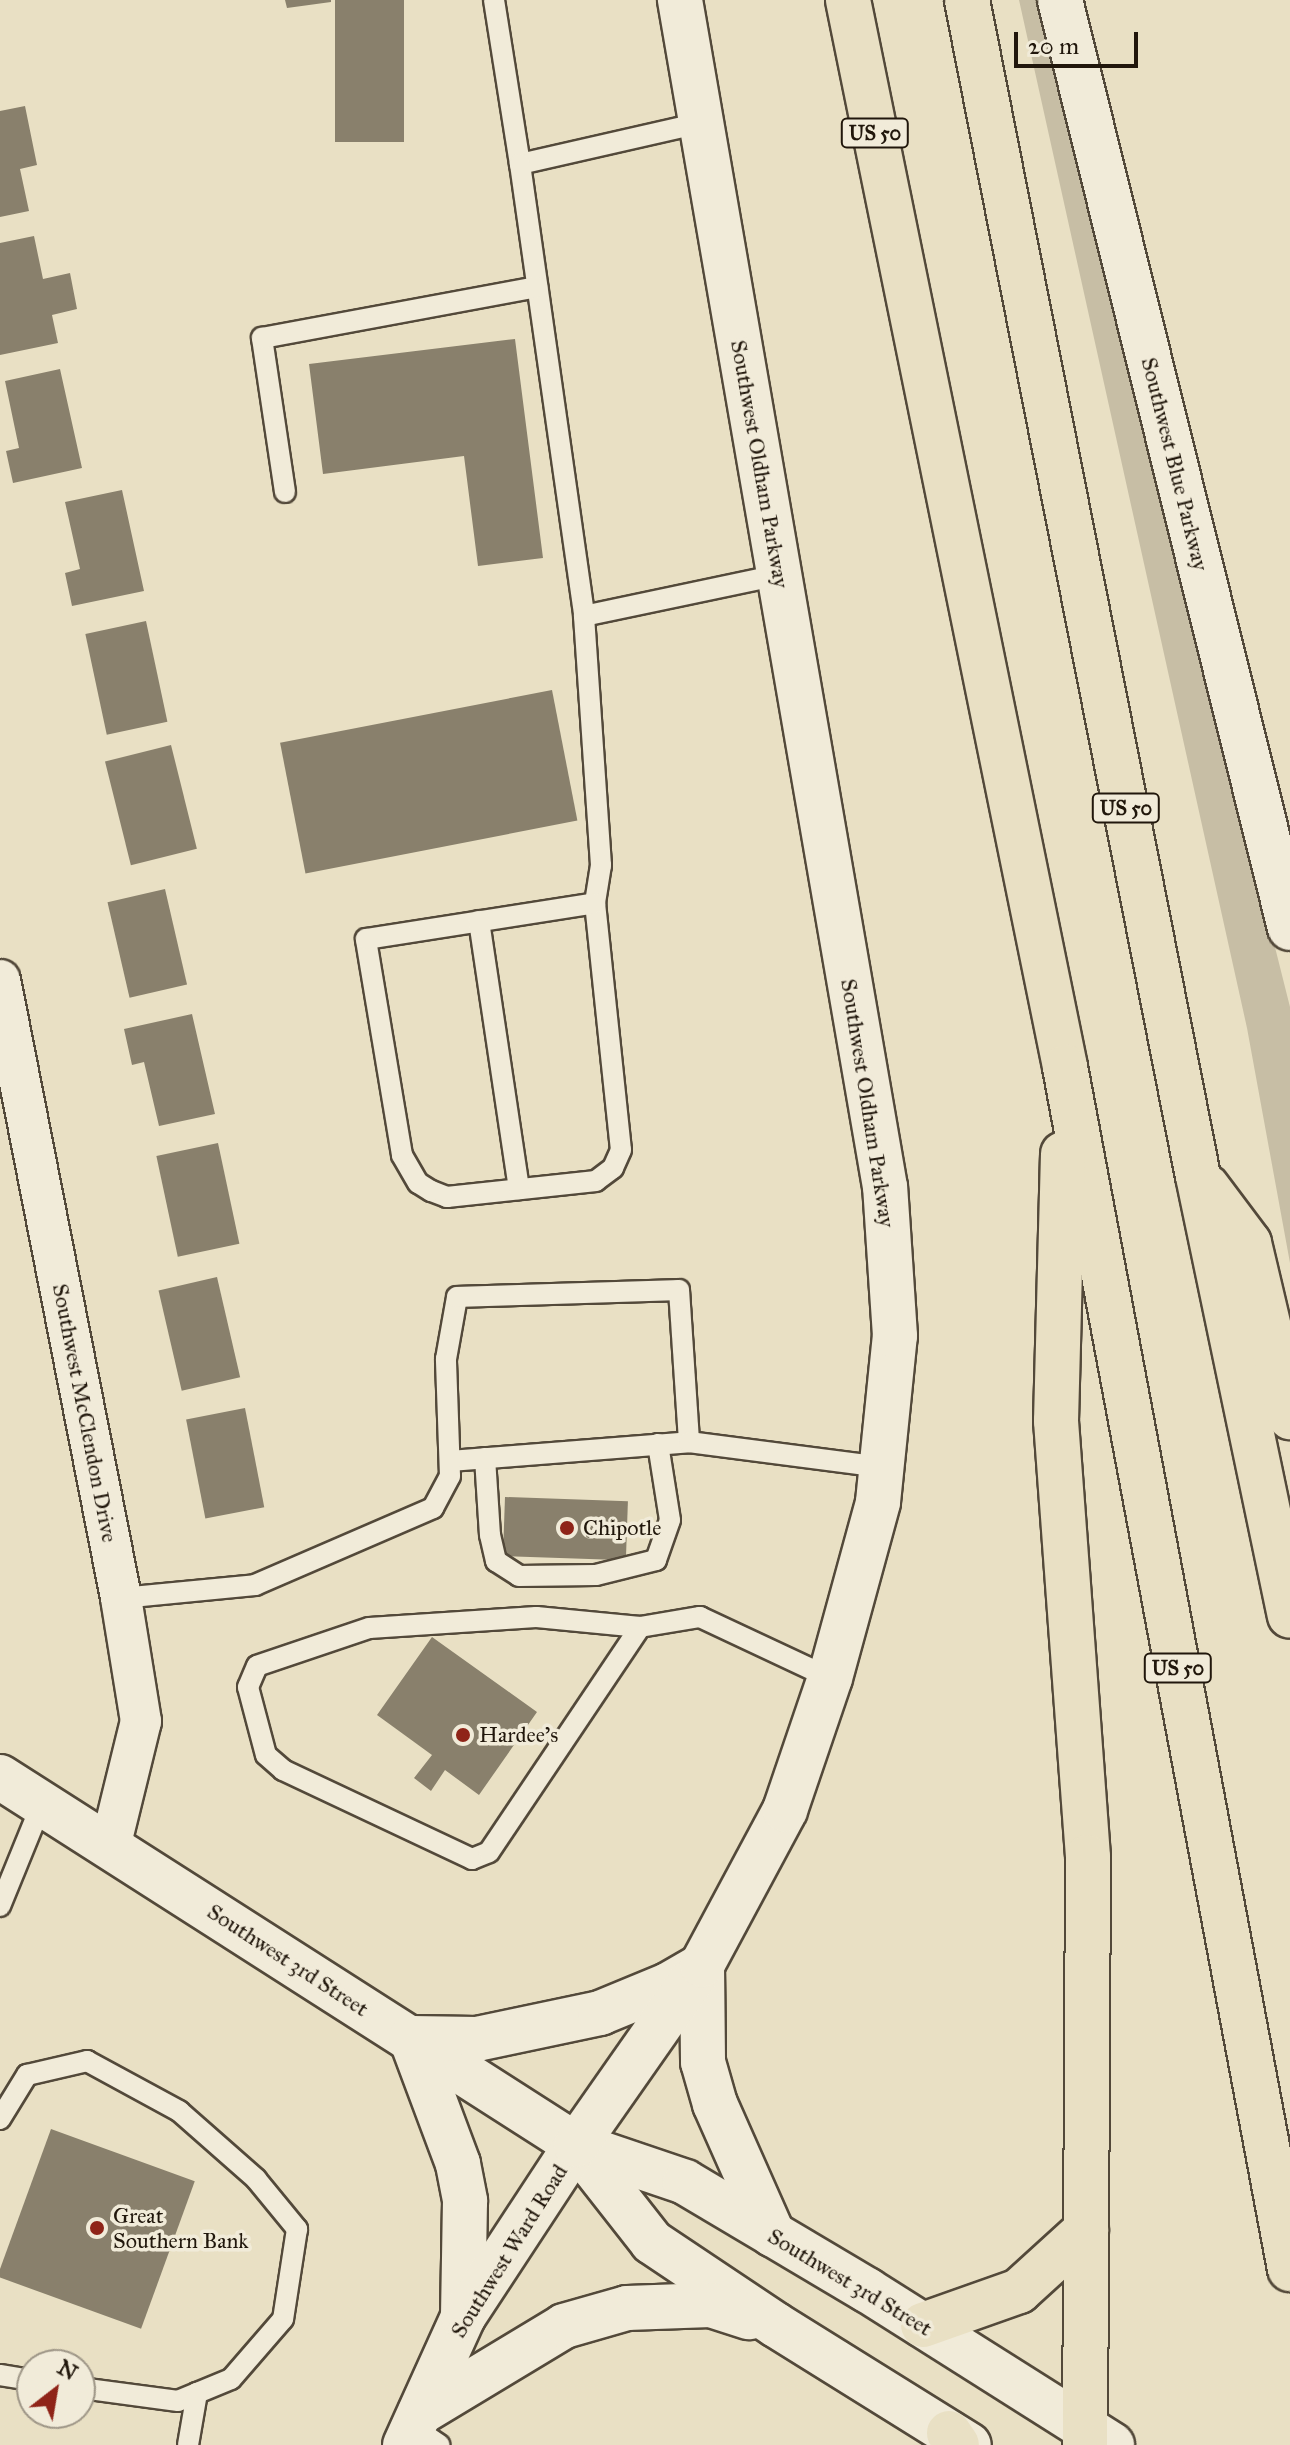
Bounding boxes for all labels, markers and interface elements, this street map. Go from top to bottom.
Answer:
scale bar [1018,16,1142,66]
text: 20 m [1028,31,1079,61]
road number: US 50 [839,117,911,149]
street label: Southwest Oldham Parkway [725,338,795,590]
street label: Southwest Blue Parkway [1136,355,1214,573]
road number: US 50 [1090,792,1162,824]
street label: Southwest Oldham Parkway [835,977,901,1229]
street label: Southwest McClendon Drive [47,1281,123,1545]
place label: Chipotle [583,1515,661,1541]
marker: Chipotle [558,1519,576,1537]
road number: US 50 [1142,1652,1214,1684]
place label: Hardee's [479,1722,558,1748]
marker: Hardee's [454,1726,472,1744]
street label: Southwest 3rd Street [203,1898,373,2022]
street label: Southwest Ward Road [445,2160,573,2342]
place label: Great Southern Bank [113,2202,249,2254]
marker: Great Southern Bank [88,2219,106,2237]
street label: Southwest 3rd Street [763,2223,937,2341]
north arrow [16,2349,96,2429]
text: N [53,2353,83,2386]

